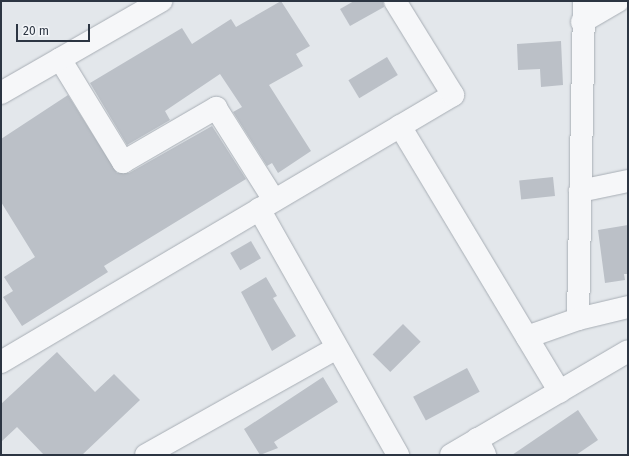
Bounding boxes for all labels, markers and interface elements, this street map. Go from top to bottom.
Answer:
scale bar [18,16,92,42]
text: 20 m [23,24,49,38]

